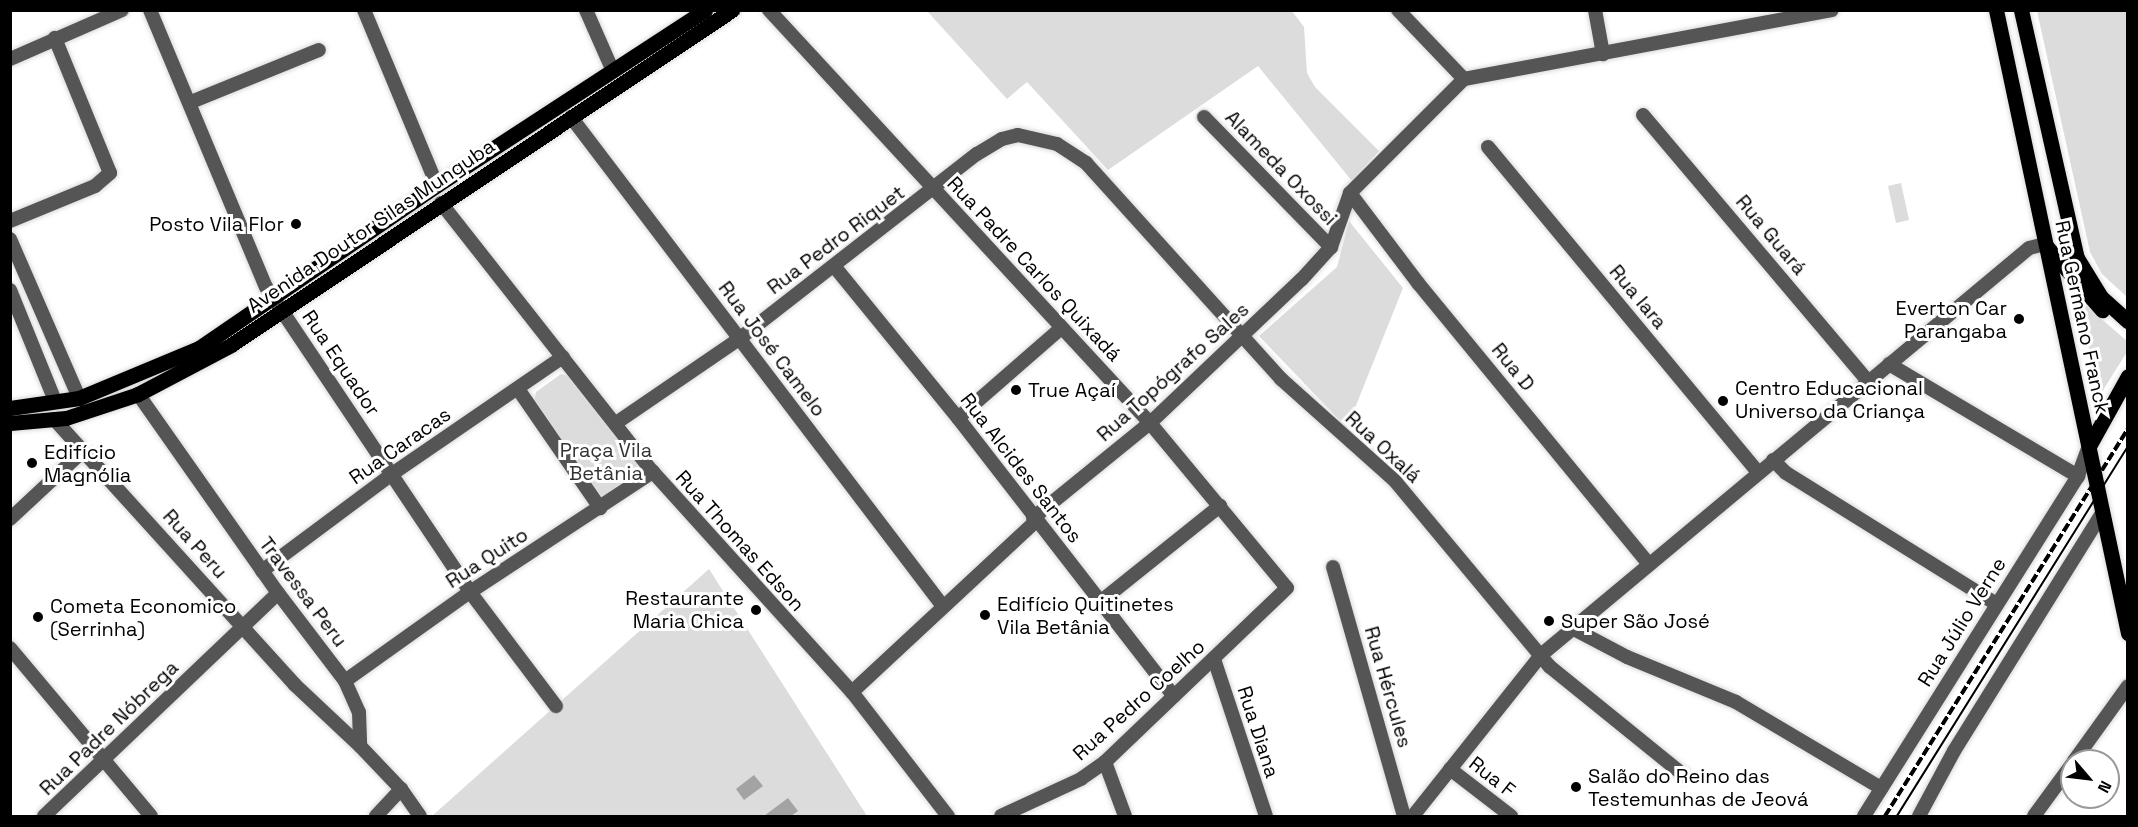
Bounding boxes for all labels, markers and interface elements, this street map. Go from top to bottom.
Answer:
street label: Alameda Oxossi [1220,106,1342,230]
street label: Avenida Doutor Silas Munguba [243,134,499,318]
street label: Rua Padre Carlos Quixadá [942,172,1126,366]
street label: Rua Pedro Riquet [763,181,909,299]
street label: Rua Guará [1731,190,1811,280]
place label: Posto Vila Flor [149,212,284,236]
marker: Posto Vila Flor [289,217,303,231]
street label: Rua Germano Franck [2050,218,2114,416]
street label: Rua Iara [1604,260,1672,334]
street label: Rua José Camelo [713,277,831,421]
place label: Everton Car Parangaba [1896,296,2007,343]
street label: Rua Topógrafo Sales [1092,297,1254,447]
street label: Rua Equador [297,306,385,420]
marker: Everton Car Parangaba [2012,312,2026,326]
street label: Rua D [1486,338,1540,396]
place label: Centro Educacional Universo da Criança [1735,377,1925,424]
place label: True Açaí [1028,378,1116,402]
marker: True Açaí [1009,383,1023,397]
street label: Rua Alcides Santos [955,388,1087,548]
marker: Centro Educacional Universo da Criança [1716,394,1730,408]
street label: Rua Caracas [345,402,455,490]
street label: Rua Oxalá [1340,406,1426,488]
park label: Praça Vila Betânia [560,439,652,486]
place label: Edifício Magnólia [44,440,131,487]
marker: Edifício Magnólia [25,456,39,470]
street label: Rua Thomas Edson [670,466,810,616]
street label: Rua Peru [158,504,232,584]
street label: Rua Quito [441,523,533,593]
street label: Travessa Peru [254,532,352,652]
street label: Rua Júlio Verne [1913,553,2011,691]
place label: Restaurante Maria Chica [625,586,744,633]
place label: Edifício Quitinetes Vila Betânia [997,592,1174,639]
place label: Cometa Economico (Serrinha) [50,594,236,641]
marker: Restaurante Maria Chica [749,603,763,617]
marker: Edifício Quitinetes Vila Betânia [978,608,992,622]
place label: Super São José [1561,609,1710,633]
marker: Cometa Economico (Serrinha) [31,610,45,624]
marker: Super São José [1542,614,1556,628]
street label: Rua Hércules [1359,624,1417,750]
street label: Rua Pedro Coelho [1068,634,1210,766]
street label: Rua Padre Nóbrega [35,656,183,800]
street label: Rua Diana [1232,683,1284,781]
north arrow [2060,749,2120,809]
street label: Rua F [1464,751,1520,803]
place label: Salão do Reino das Testemunhas de Jeová [1588,764,1808,811]
text: N [2093,777,2116,796]
marker: Salão do Reino das Testemunhas de Jeová [1569,780,1583,794]

